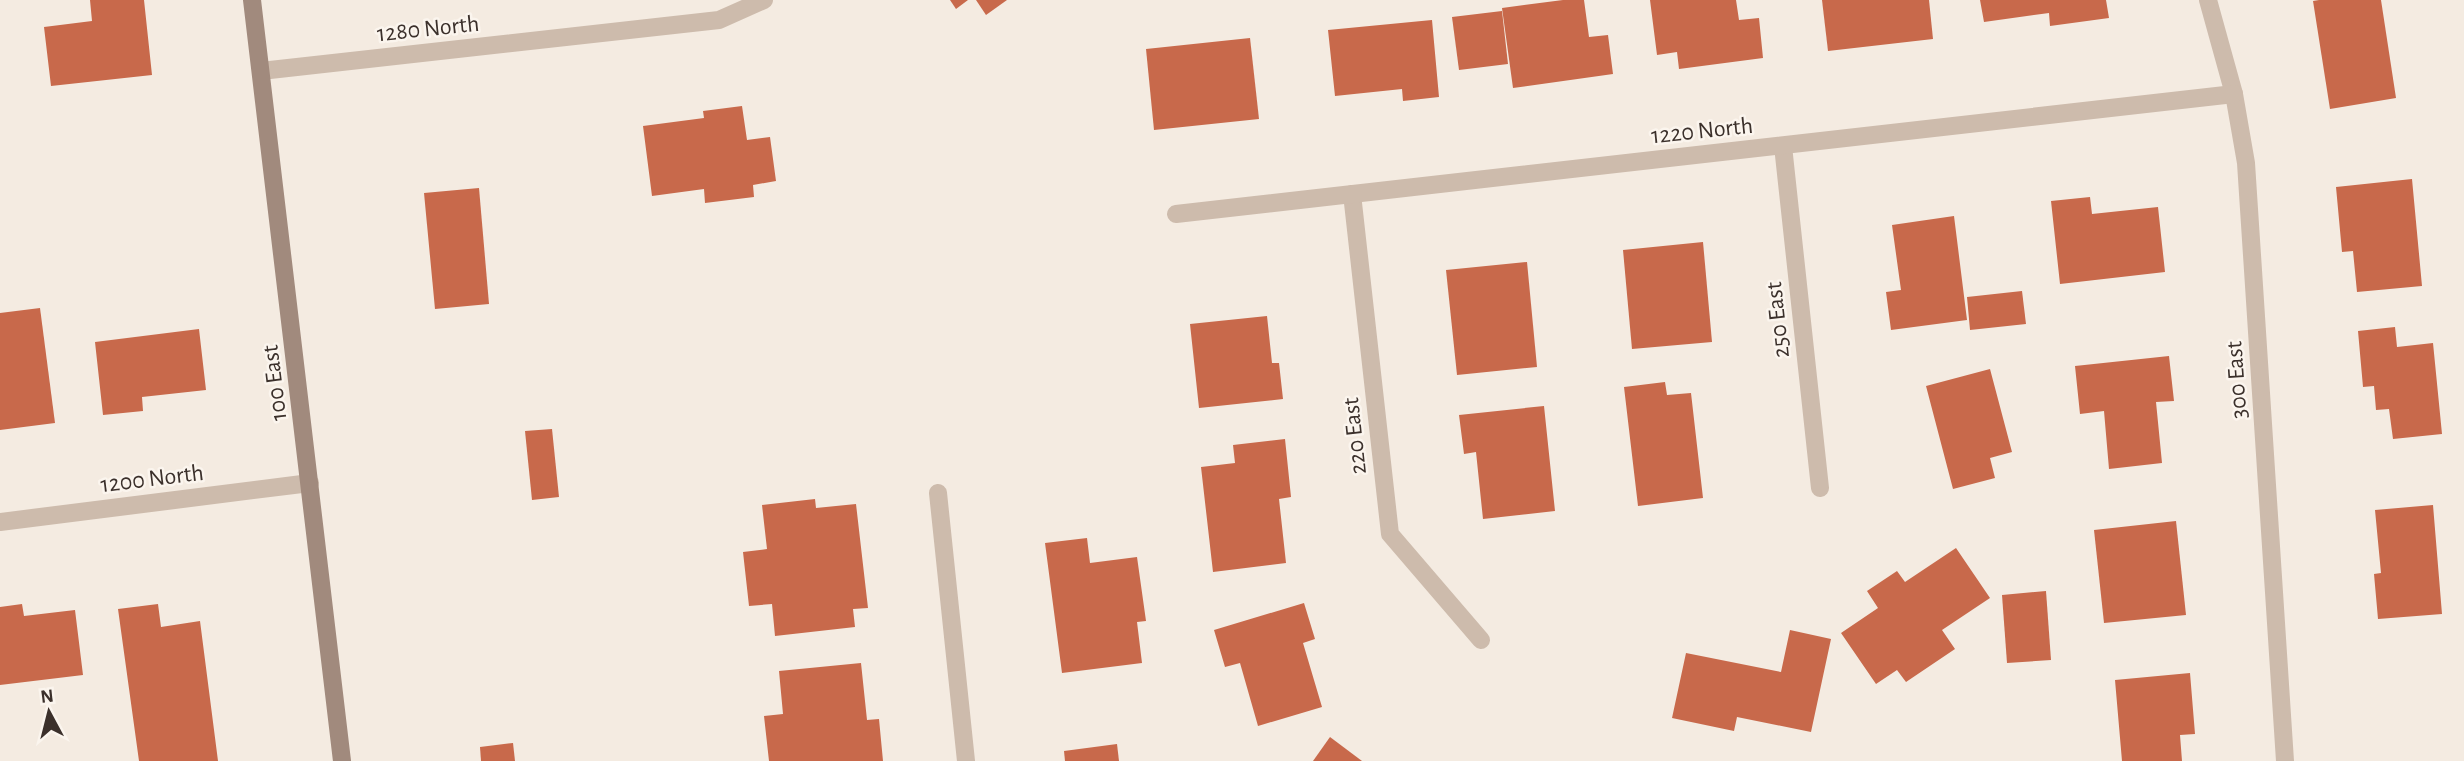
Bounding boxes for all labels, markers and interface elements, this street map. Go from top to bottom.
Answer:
street label: 1280 North [376,12,480,46]
street label: 1220 North [1650,114,1754,148]
street label: 250 East [1762,280,1794,359]
street label: 300 East [2222,340,2252,420]
street label: 100 East [258,343,292,422]
street label: 220 East [1339,396,1371,476]
street label: 1200 North [99,461,205,497]
north arrow [14,677,84,747]
text: N [39,686,55,707]

